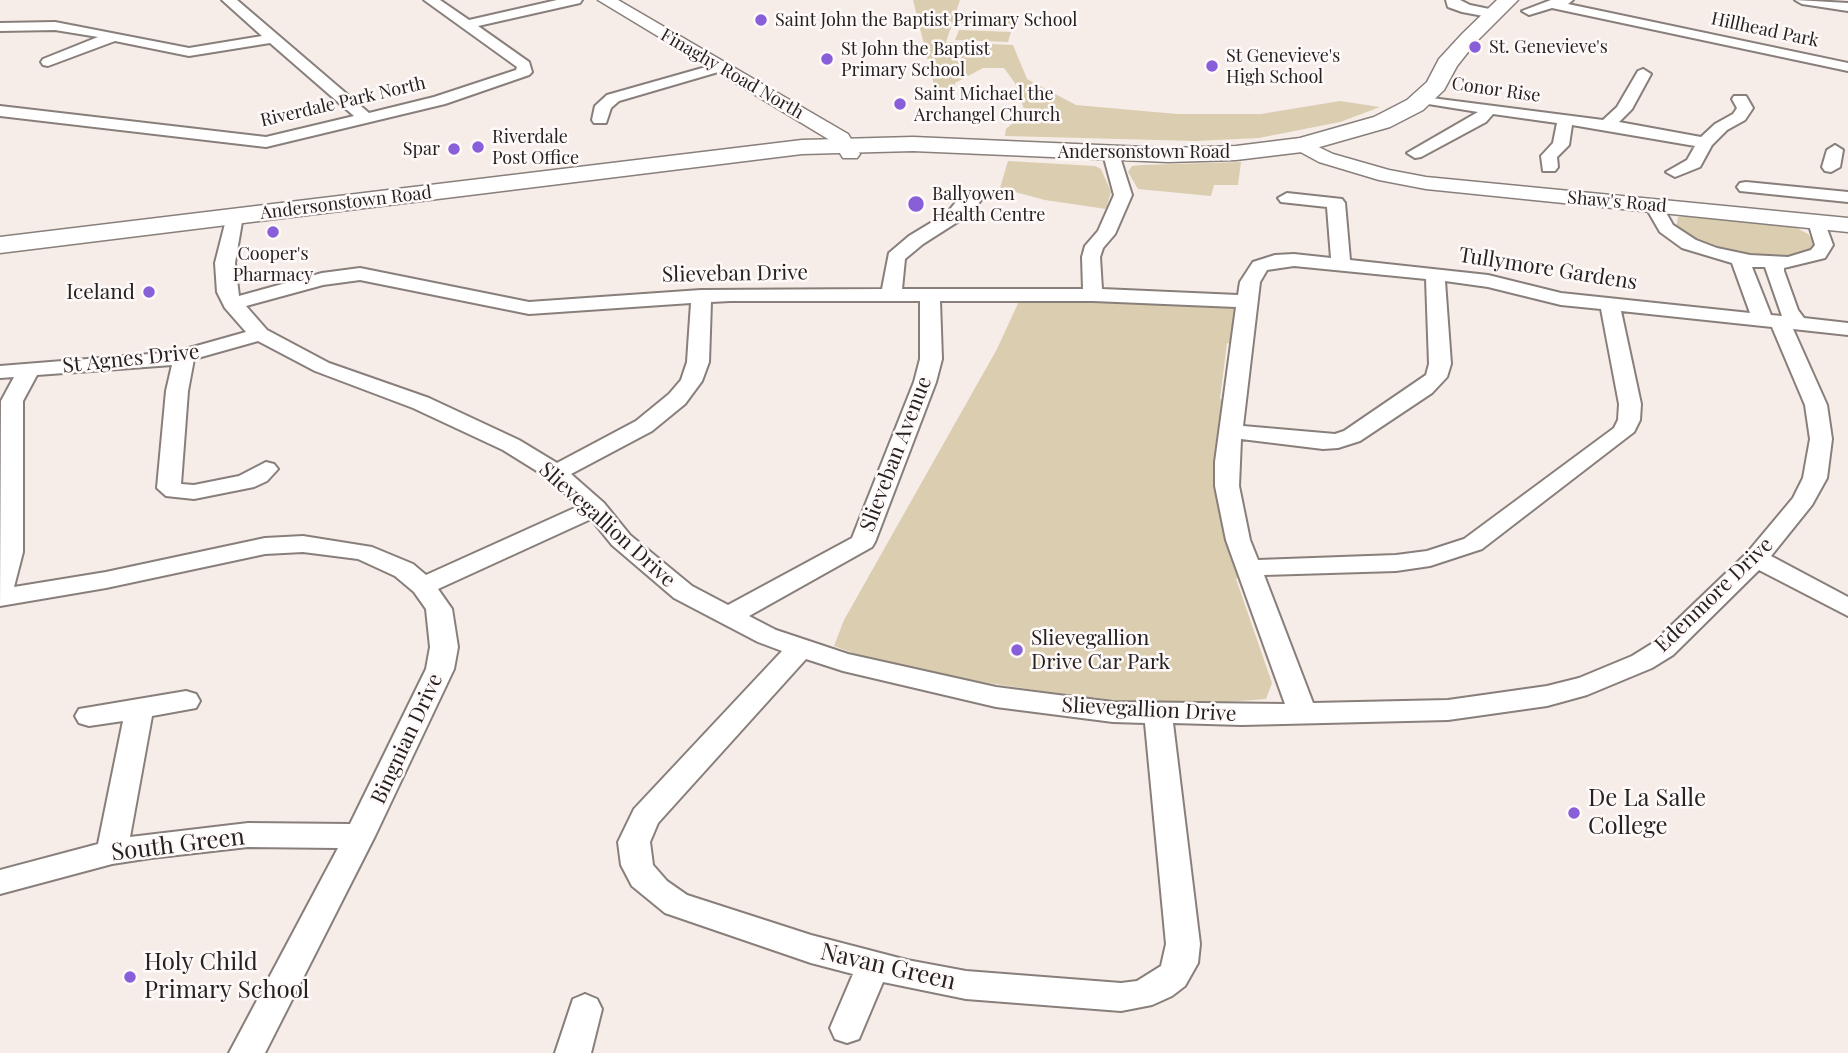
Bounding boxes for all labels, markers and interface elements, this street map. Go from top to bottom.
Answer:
street label: Hillhead Park [1709,8,1821,52]
place label: Saint John the Baptist Primary School [775,9,1077,31]
marker: Saint John the Baptist Primary School [753,12,769,28]
street label: Finaghy Road North [657,24,807,124]
place label: St. Genevieve's [1489,36,1608,58]
place label: St John the Baptist Primary School [841,38,990,80]
marker: St. Genevieve's [1467,39,1483,55]
place label: St Genevieve's High School [1226,45,1340,88]
marker: St John the Baptist Primary School [819,51,835,67]
marker: St Genevieve's High School [1204,58,1220,74]
street label: Riverdale Park North [258,72,428,132]
street label: Conor Rise [1450,73,1542,107]
place label: Saint Michael the Archangel Church [914,83,1060,126]
marker: Saint Michael the Archangel Church [892,96,908,112]
place label: Riverdale Post Office [492,126,579,168]
place label: Spar [403,138,440,160]
marker: Riverdale Post Office [470,139,486,155]
marker: Spar [446,141,462,157]
street label: Andersonstown Road [1058,141,1230,163]
street label: Andersonstown Road [259,182,433,224]
place label: Ballyowen Health Centre [932,183,1045,226]
street label: Shaw's Road [1566,187,1668,217]
marker: Ballyowen Health Centre [906,194,926,214]
marker: Cooper's Pharmacy [265,224,281,240]
street label: Tullymore Gardens [1457,242,1639,296]
place label: Cooper's Pharmacy [233,243,313,286]
street label: Slieveban Drive [662,260,808,288]
place label: Iceland [66,279,135,305]
marker: Iceland [141,284,157,300]
street label: St Agnes Drive [61,339,201,379]
street label: Slieveban Avenue [855,373,937,535]
street label: Slievegallion Drive [534,457,680,593]
street label: Edenmore Drive [1650,532,1778,658]
place label: Slievegallion Drive Car Park [1031,625,1170,675]
marker: Slievegallion Drive Car Park [1009,642,1025,658]
street label: Bingnian Drive [366,670,448,808]
street label: Slievegallion Drive [1061,693,1237,727]
place label: De La Salle College [1588,785,1706,841]
marker: De La Salle College [1566,805,1582,821]
street label: South Green [110,823,246,867]
street label: Navan Green [818,937,958,997]
place label: Holy Child Primary School [144,949,309,1005]
marker: Holy Child Primary School [122,969,138,985]

